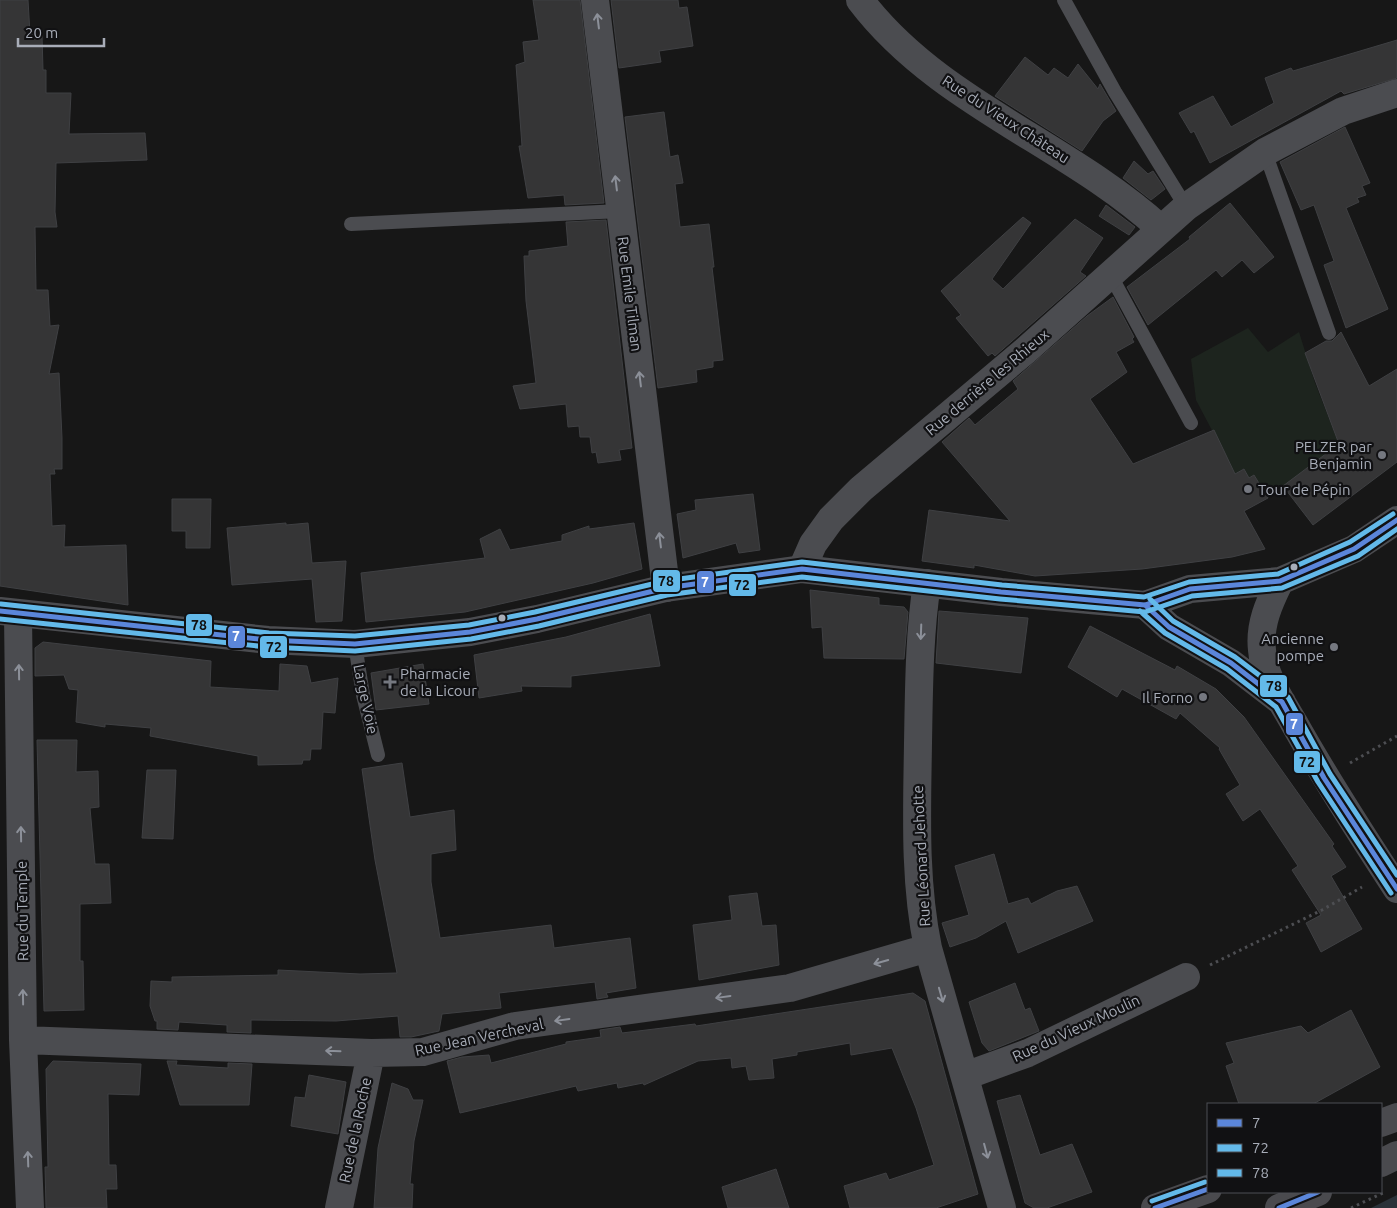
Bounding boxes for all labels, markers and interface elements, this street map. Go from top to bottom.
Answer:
one-way arrow [593,13,603,29]
scale bar [18,15,104,47]
text: 20 m [25,24,58,41]
street label: Rue du Vieux Château [939,72,1073,166]
one-way arrow [611,175,621,191]
street label: Rue Emile Tilman [615,236,645,352]
street label: Rue derrière les Rhieux [922,325,1052,438]
one-way arrow [635,371,645,387]
place label: PELZER par Benjamin [1295,438,1372,472]
marker: PELZER par Benjamin [1376,449,1388,461]
place label: Tour de Pépin [1258,481,1351,498]
marker: Tour de Pépin [1242,483,1254,495]
one-way arrow [655,532,665,548]
unlabelled marker [1289,562,1299,572]
line badge: 78 [652,569,681,593]
line badge: 7 [696,570,715,594]
text: 78 [658,573,674,589]
line badge: 72 [728,573,757,597]
text: 7 [701,574,709,590]
text: 72 [734,577,750,593]
line badge: 78 [185,613,213,637]
unlabelled marker [497,613,507,623]
text: 78 [191,617,207,633]
one-way arrow [916,623,925,639]
line badge: 7 [227,625,246,649]
text: 7 [232,628,240,644]
place label: Ancienne pompe [1261,630,1324,664]
line badge: 72 [259,635,288,659]
text: 72 [266,639,282,655]
marker: Ancienne pompe [1328,641,1340,653]
street label: Large Voie [350,662,382,736]
one-way arrow [14,664,24,680]
place label: Pharmacie de la Licour [400,665,477,699]
line badge: 78 [1259,674,1288,698]
marker: Pharmacie de la Licour [384,676,396,688]
text: 78 [1266,678,1282,694]
place label: Il Forno [1142,689,1193,706]
marker: Il Forno [1197,691,1209,703]
line badge: 7 [1285,712,1304,736]
text: 7 [1290,716,1298,732]
line badge: 72 [1293,750,1321,774]
text: 72 [1299,754,1315,770]
street label: Rue Léonard Jehotte [909,785,933,927]
one-way arrow [16,827,26,843]
street label: Rue du Temple [13,861,31,961]
one-way arrow [873,957,889,967]
one-way arrow [937,987,947,1003]
one-way arrow [18,989,28,1006]
street label: Rue du Vieux Moulin [1010,991,1142,1065]
one-way arrow [715,992,731,1002]
street label: Rue Jean Vercheval [413,1015,545,1059]
one-way arrow [554,1015,570,1025]
one-way arrow [326,1047,342,1056]
street label: Rue de la Roche [336,1076,374,1184]
legend [1207,1103,1382,1193]
text: 7 [1252,1114,1260,1131]
text: 72 [1252,1139,1269,1156]
one-way arrow [982,1143,991,1159]
one-way arrow [24,1152,33,1168]
text: 78 [1252,1164,1269,1181]

